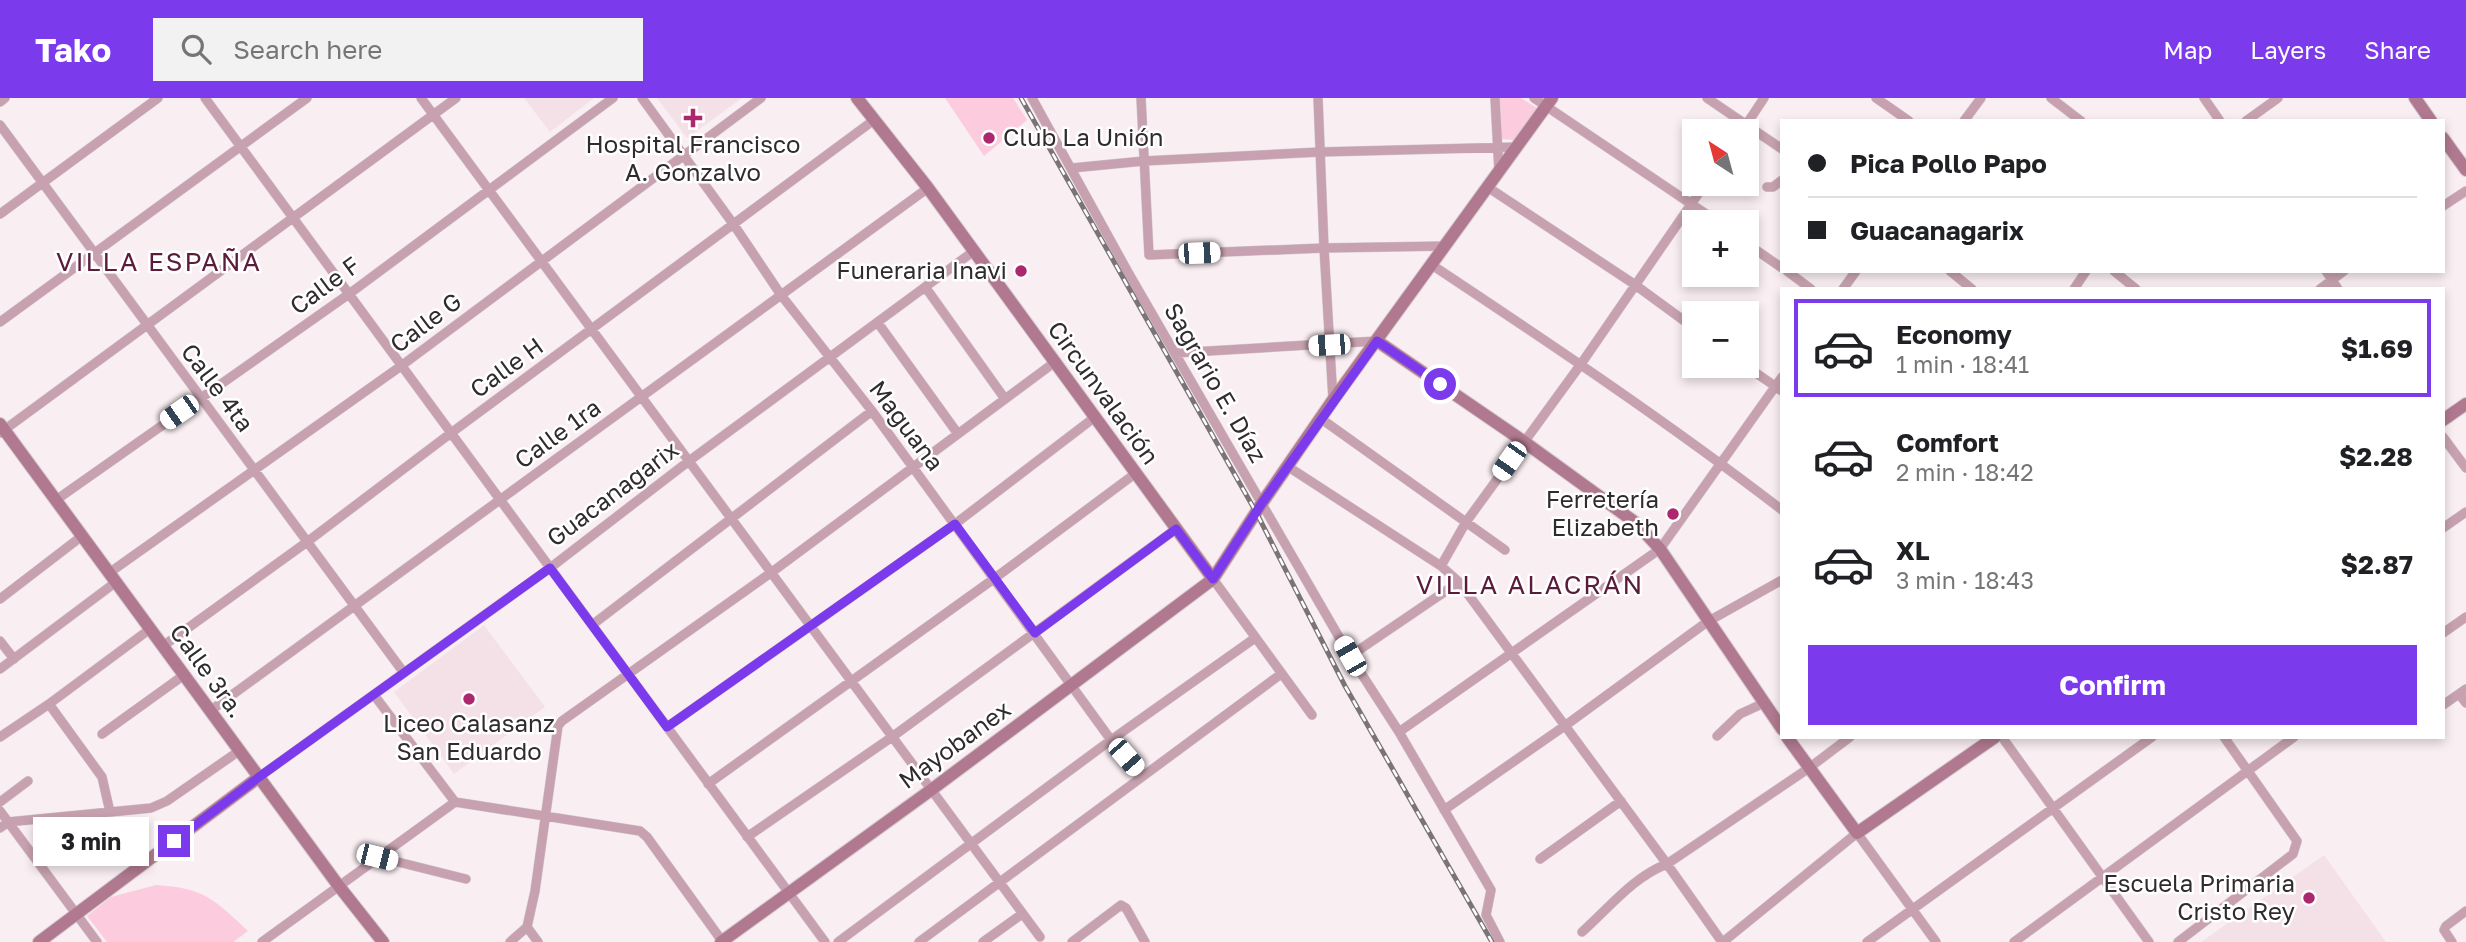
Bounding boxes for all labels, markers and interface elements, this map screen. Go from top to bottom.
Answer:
search box [153,18,643,81]
text: Tako [35,30,111,69]
icon: search [177,30,215,68]
text: Search here [233,34,382,65]
text: Map [2163,35,2212,64]
text: Layers [2250,35,2326,64]
text: Share [2364,35,2431,64]
marker: Hospital Francisco A. Gonzalvo [683,108,703,128]
north arrow [1682,119,1759,196]
map controls [1682,119,1759,378]
place label: Club La Unión [1003,122,1164,151]
place label: Hospital Francisco A. Gonzalvo [586,129,800,186]
marker: Club La Unión [981,130,997,146]
text: Pica Pollo Papo [1850,148,2047,179]
button: + [1682,210,1759,287]
text: Guacanagarix [1850,215,2024,246]
car [1178,242,1221,264]
district label: VILLA ESPAÑA [56,246,262,277]
street label: Calle F [284,250,365,320]
place label: Funeraria Inavi [836,255,1007,284]
marker: Funeraria Inavi [1013,263,1029,279]
street label: Calle G [384,286,467,358]
street label: Sagrario E. Díaz [1159,297,1274,467]
button: − [1682,301,1759,378]
street label: Circunvalación [1043,315,1166,469]
icon: car [1812,317,1875,380]
text: Economy [1896,319,2012,350]
street label: Calle H [464,331,548,403]
car [1308,333,1351,357]
text: $1.69 [2341,333,2413,364]
street label: Calle 4ta [176,337,261,437]
text: 1 min · 18:41 [1896,350,2029,378]
route start [1424,368,1456,400]
street label: Maguana [864,374,950,476]
car [156,391,203,433]
street label: Calle 1ra [508,392,606,474]
icon: car [1812,425,1875,488]
text: Comfort [1896,427,1999,458]
street label: Guacanagarix [541,434,684,552]
car [1489,438,1530,484]
text: $2.28 [2339,441,2413,472]
text: 2 min · 18:42 [1896,458,2034,486]
place label: Ferretería Elizabeth [1546,484,1659,541]
marker: Ferretería Elizabeth [1665,506,1681,522]
icon: car [1812,533,1875,596]
text: XL [1896,535,1930,566]
text: $2.87 [2341,549,2413,580]
text: 3 min · 18:43 [1896,566,2034,594]
district label: VILLA ALACRÁN [1416,569,1644,600]
street label: Calle 3ra. [164,618,252,723]
car [1331,633,1370,679]
button: Confirm [1808,645,2417,725]
marker: Liceo Calasanz San Eduardo [461,691,477,707]
street label: Mayobanex [893,694,1016,794]
place label: Liceo Calasanz San Eduardo [383,708,555,765]
car [1105,734,1148,780]
callout: 3 min [34,816,150,866]
route end [158,825,190,857]
text: 3 min [61,827,121,855]
car [355,842,400,872]
place label: Escuela Primaria Cristo Rey [2103,868,2295,925]
marker: Escuela Primaria Cristo Rey [2301,890,2317,906]

